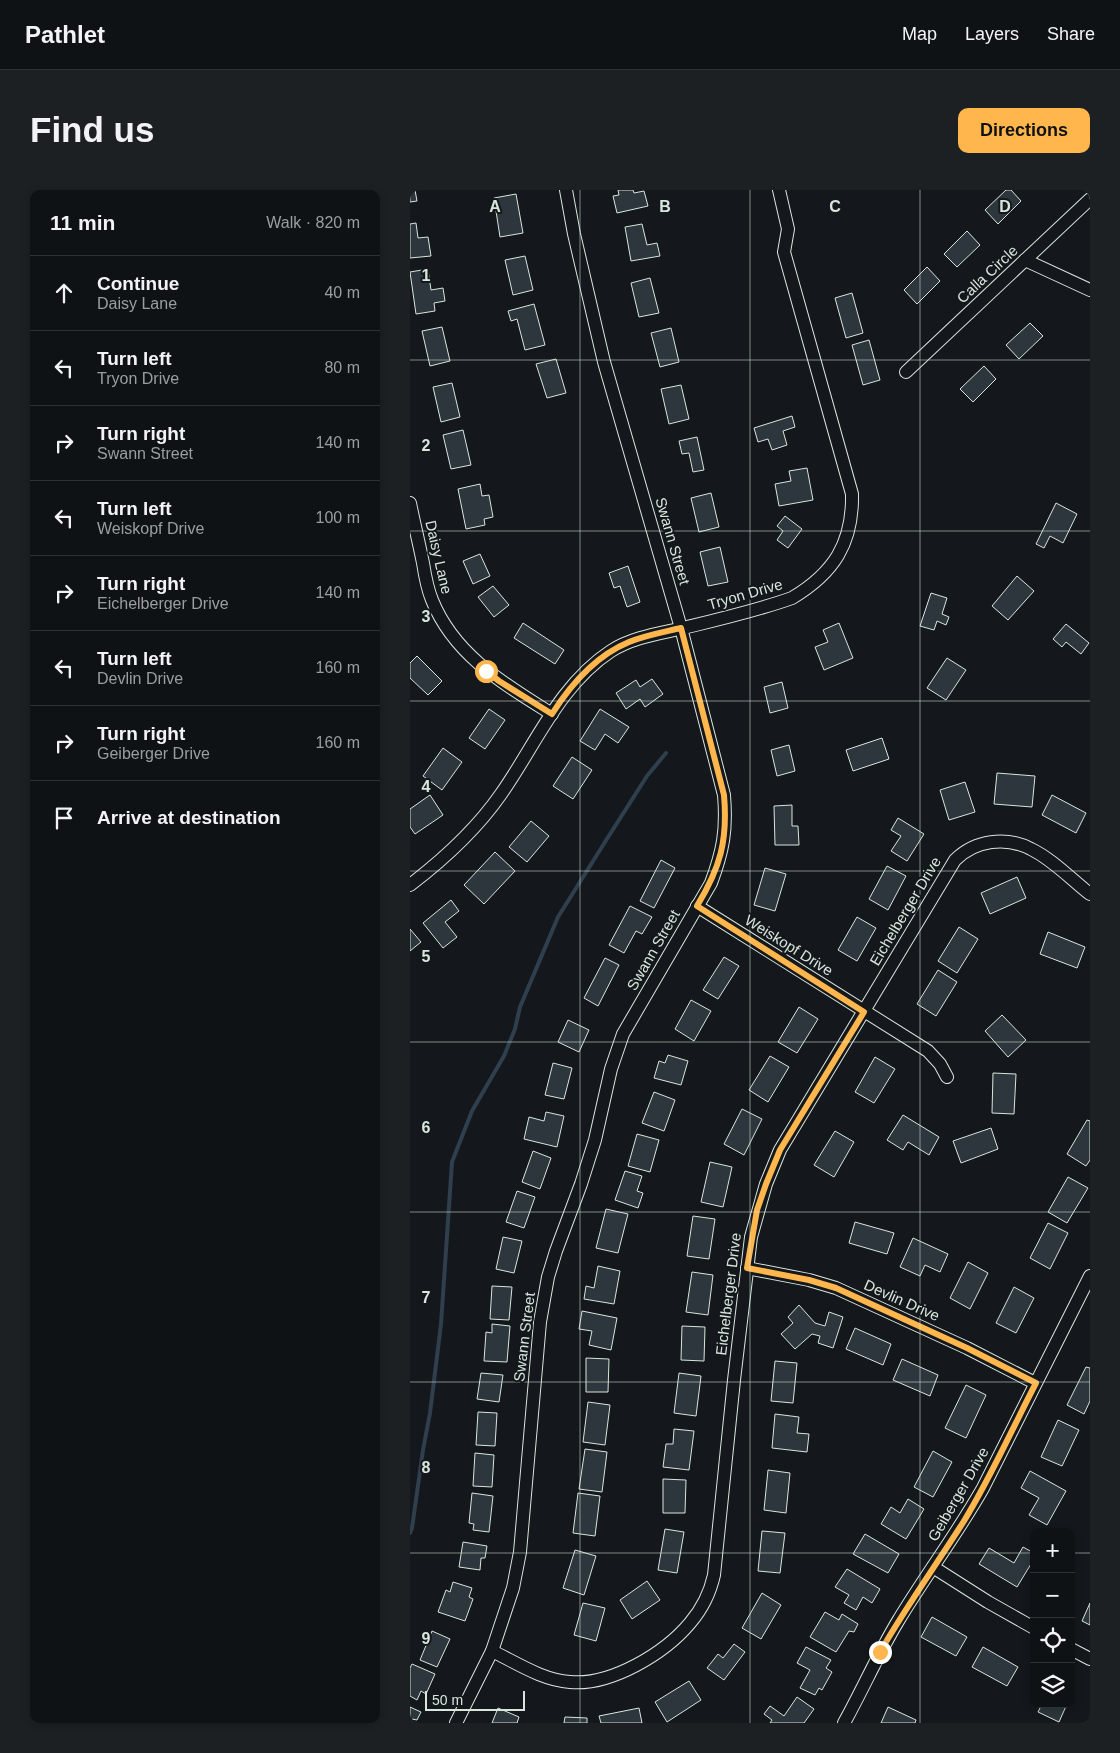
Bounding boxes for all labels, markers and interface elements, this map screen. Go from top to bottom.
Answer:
text: Pathlet [25,21,105,48]
text: Map [902,24,937,44]
text: Layers [965,24,1019,44]
text: Share [1047,24,1095,44]
button: Directions [958,108,1090,153]
text: Find us [30,110,154,149]
text: A [489,198,501,215]
text: B [659,198,671,215]
text: C [829,198,841,215]
text: D [999,198,1011,215]
text: 11 min [50,211,115,234]
text: Walk · 820 m [266,214,360,231]
street label: Calla Circle [953,242,1021,306]
text: 1 [422,267,431,284]
text: Continue [97,273,179,294]
icon: ahead [50,279,78,307]
text: 40 m [324,284,360,301]
text: Daisy Lane [97,295,177,312]
text: Turn left [97,348,172,369]
icon: left [50,354,78,382]
text: 80 m [324,359,360,376]
text: Tryon Drive [97,370,179,387]
text: Turn right [97,423,185,444]
icon: right [50,429,78,457]
text: 140 m [316,434,360,451]
text: 2 [422,437,431,454]
text: Swann Street [97,445,193,462]
street label: Swann Street [652,495,694,587]
text: Turn left [97,498,172,519]
icon: left [50,504,78,532]
text: 100 m [316,509,360,526]
street label: Daisy Lane [422,519,456,595]
text: Weiskopf Drive [97,520,204,537]
text: Turn right [97,573,185,594]
street label: Tryon Drive [706,575,784,613]
icon: right [50,579,78,607]
text: 140 m [316,584,360,601]
text: Eichelberger Drive [97,595,229,612]
text: 3 [422,608,431,625]
text: Turn left [97,648,172,669]
icon: left [50,654,78,682]
text: 160 m [316,659,360,676]
route start [475,660,498,683]
text: Devlin Drive [97,670,183,687]
text: Turn right [97,723,185,744]
icon: right [50,729,78,757]
text: 160 m [316,734,360,751]
text: Geiberger Drive [97,745,210,762]
text: 4 [422,778,431,795]
icon: arrive [50,804,78,832]
text: Arrive at destination [97,807,281,828]
street label: Eichelberger Drive [866,854,944,968]
street label: Swann Street [623,906,683,993]
street label: Weiskopf Drive [742,911,836,979]
text: 5 [422,948,431,965]
text: 6 [422,1119,431,1136]
street label: Eichelberger Drive [712,1232,744,1356]
street label: Devlin Drive [862,1276,942,1324]
text: 7 [422,1289,431,1306]
street label: Swann Street [510,1290,538,1383]
street label: Geiberger Drive [924,1444,992,1544]
text: 8 [422,1459,431,1476]
map controls [1030,1528,1075,1708]
button: + [1030,1528,1075,1573]
button: − [1030,1573,1075,1618]
button: locate [1030,1618,1075,1663]
text: 9 [422,1630,431,1647]
route end [869,1641,892,1664]
button: layers [1030,1663,1075,1708]
scale bar [425,1688,525,1711]
text: 50 m [432,1692,463,1708]

